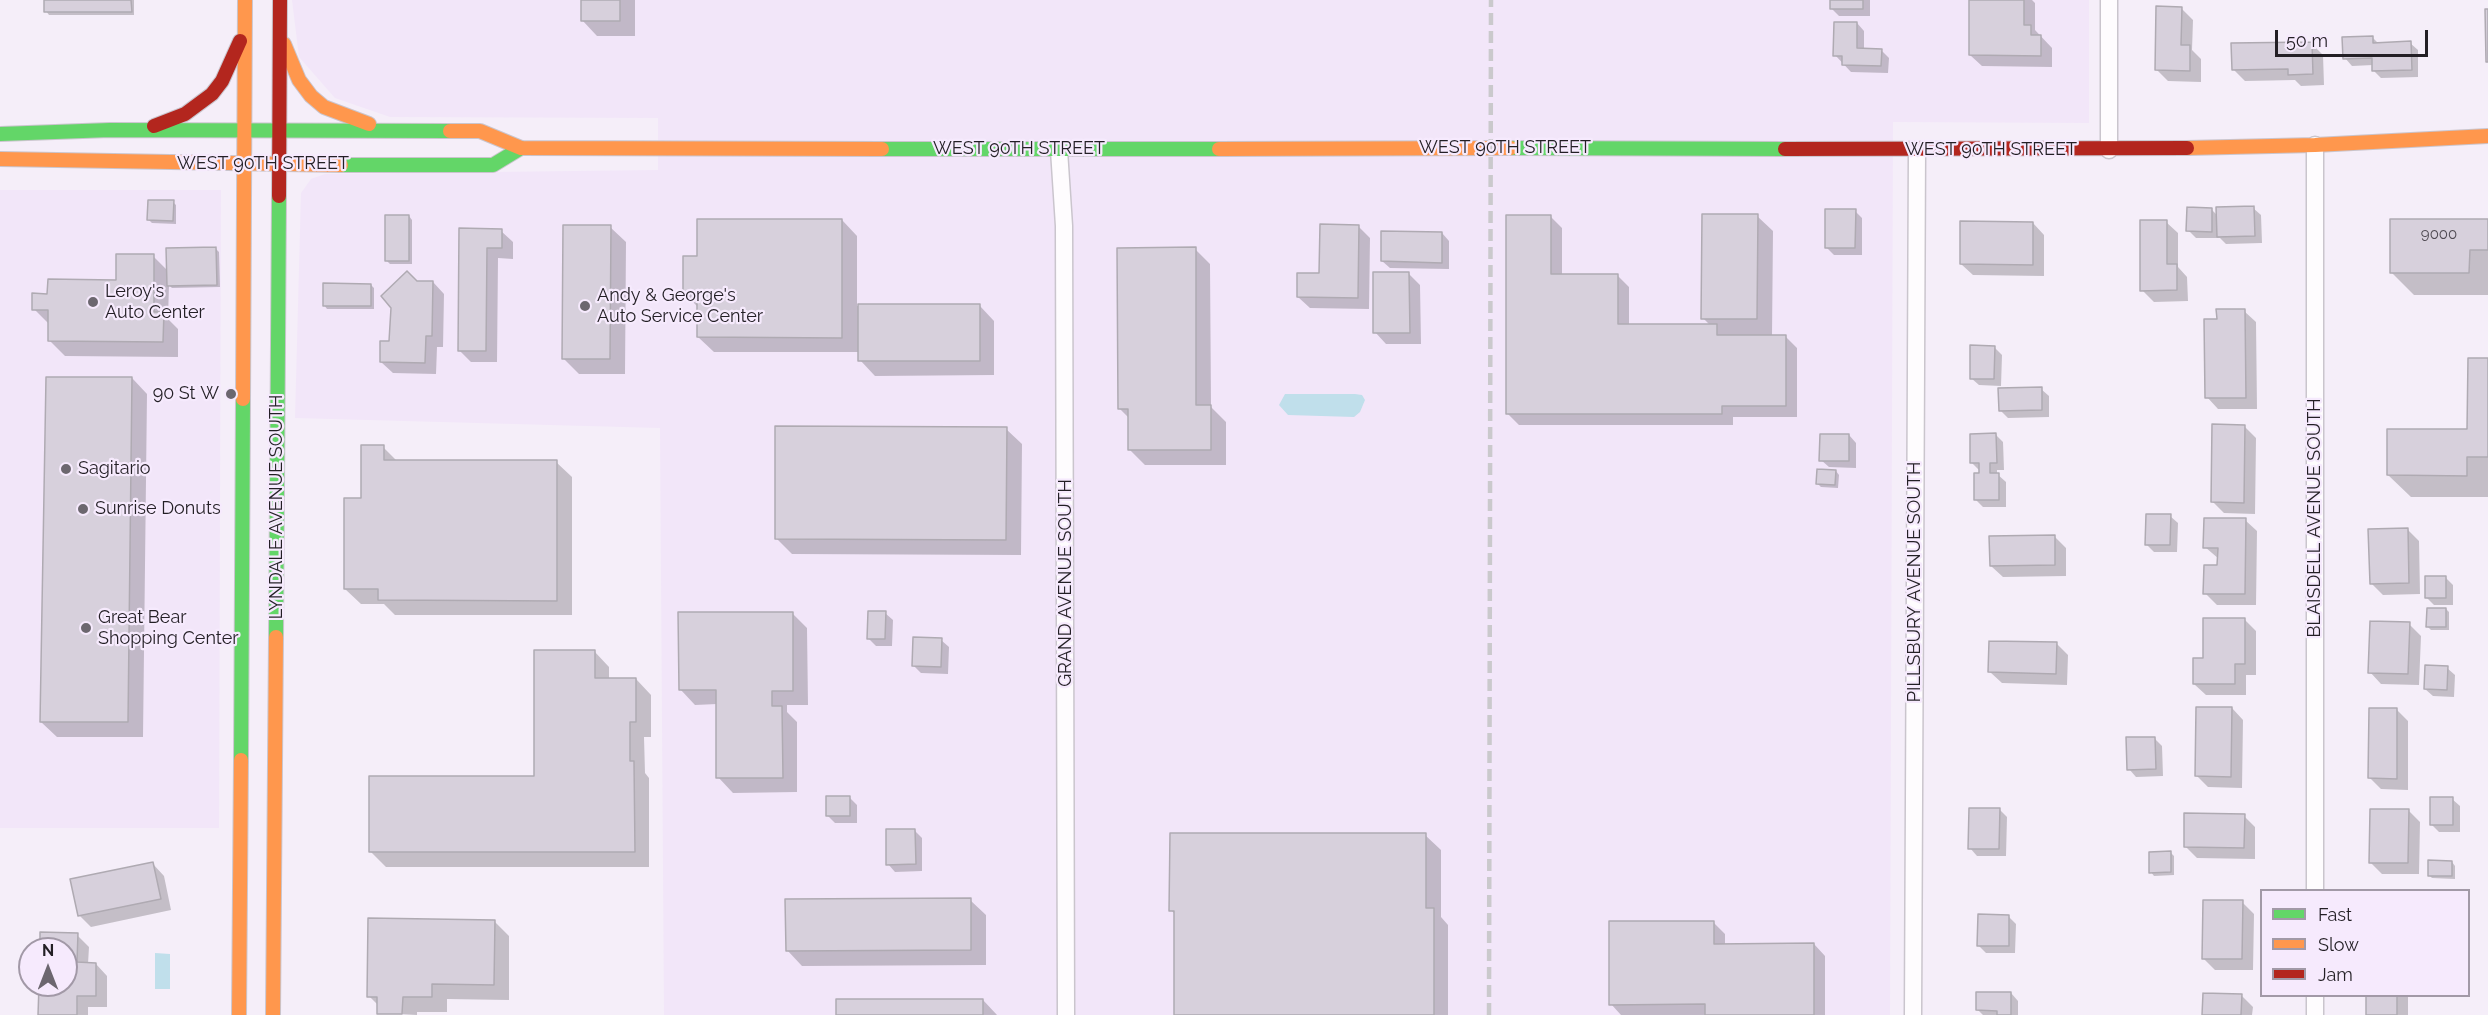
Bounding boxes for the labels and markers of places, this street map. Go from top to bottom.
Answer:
place label: Leroy's Auto Center [105,281,205,324]
place label: Andy & George's Auto Service Center [597,285,763,328]
marker: Leroy's Auto Center [86,295,100,309]
marker: Andy & George's Auto Service Center [578,299,592,313]
place label: 90 St W [153,383,219,405]
marker: 90 St W [224,387,238,401]
place label: Sagitario [78,458,151,480]
marker: Sagitario [59,462,73,476]
place label: Sunrise Donuts [95,498,221,520]
marker: Sunrise Donuts [76,502,90,516]
place label: Great Bear Shopping Center [98,607,239,650]
marker: Great Bear Shopping Center [79,621,93,635]

